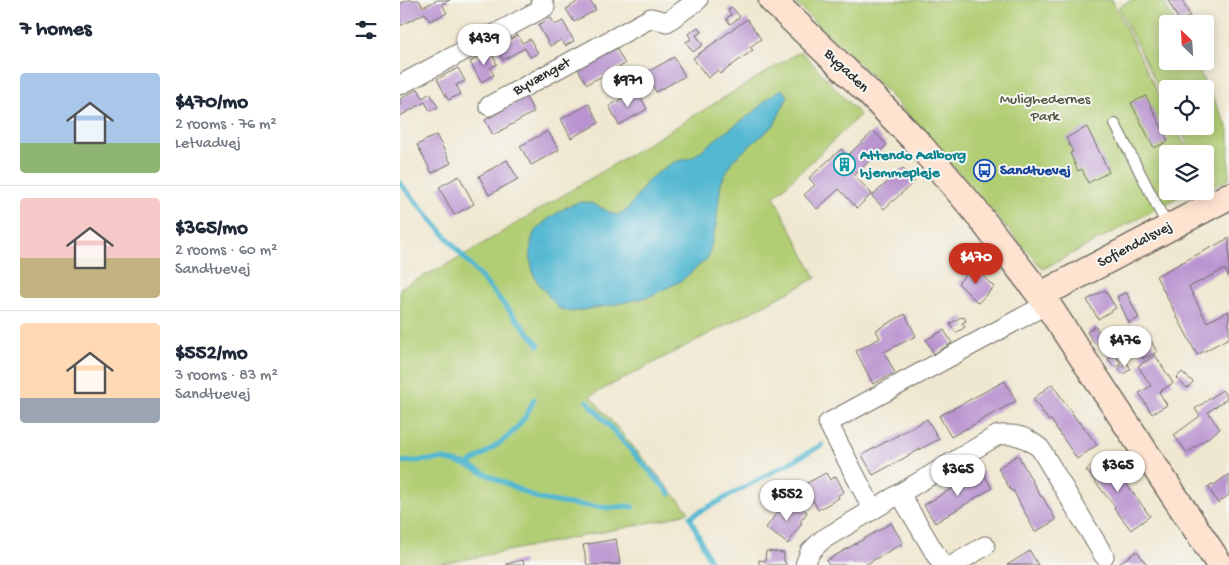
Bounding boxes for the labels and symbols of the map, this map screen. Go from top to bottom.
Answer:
north arrow [1159,15,1214,70]
pin: $439 [454,23,514,66]
street label: Bygaden [819,45,872,97]
street label: Byvænget [509,53,575,101]
pin: $971 [598,66,658,108]
park label: Mulighedernes Park [1000,91,1091,126]
place label: Attendo Aalborg hjemmepleje [859,147,967,182]
building icon: Attendo Aalborg hjemmepleje [832,153,856,177]
bus stop icon: Sandtuevej [972,159,996,183]
place label: Sandtuevej [1000,162,1071,180]
street label: Sofiendalsvej [1095,218,1175,272]
pin: $470 [946,242,1006,285]
pin: $476 [1095,326,1155,368]
pin: $365 [1088,450,1148,493]
pin: $365 [928,454,988,497]
pin: $552 [757,480,817,522]

